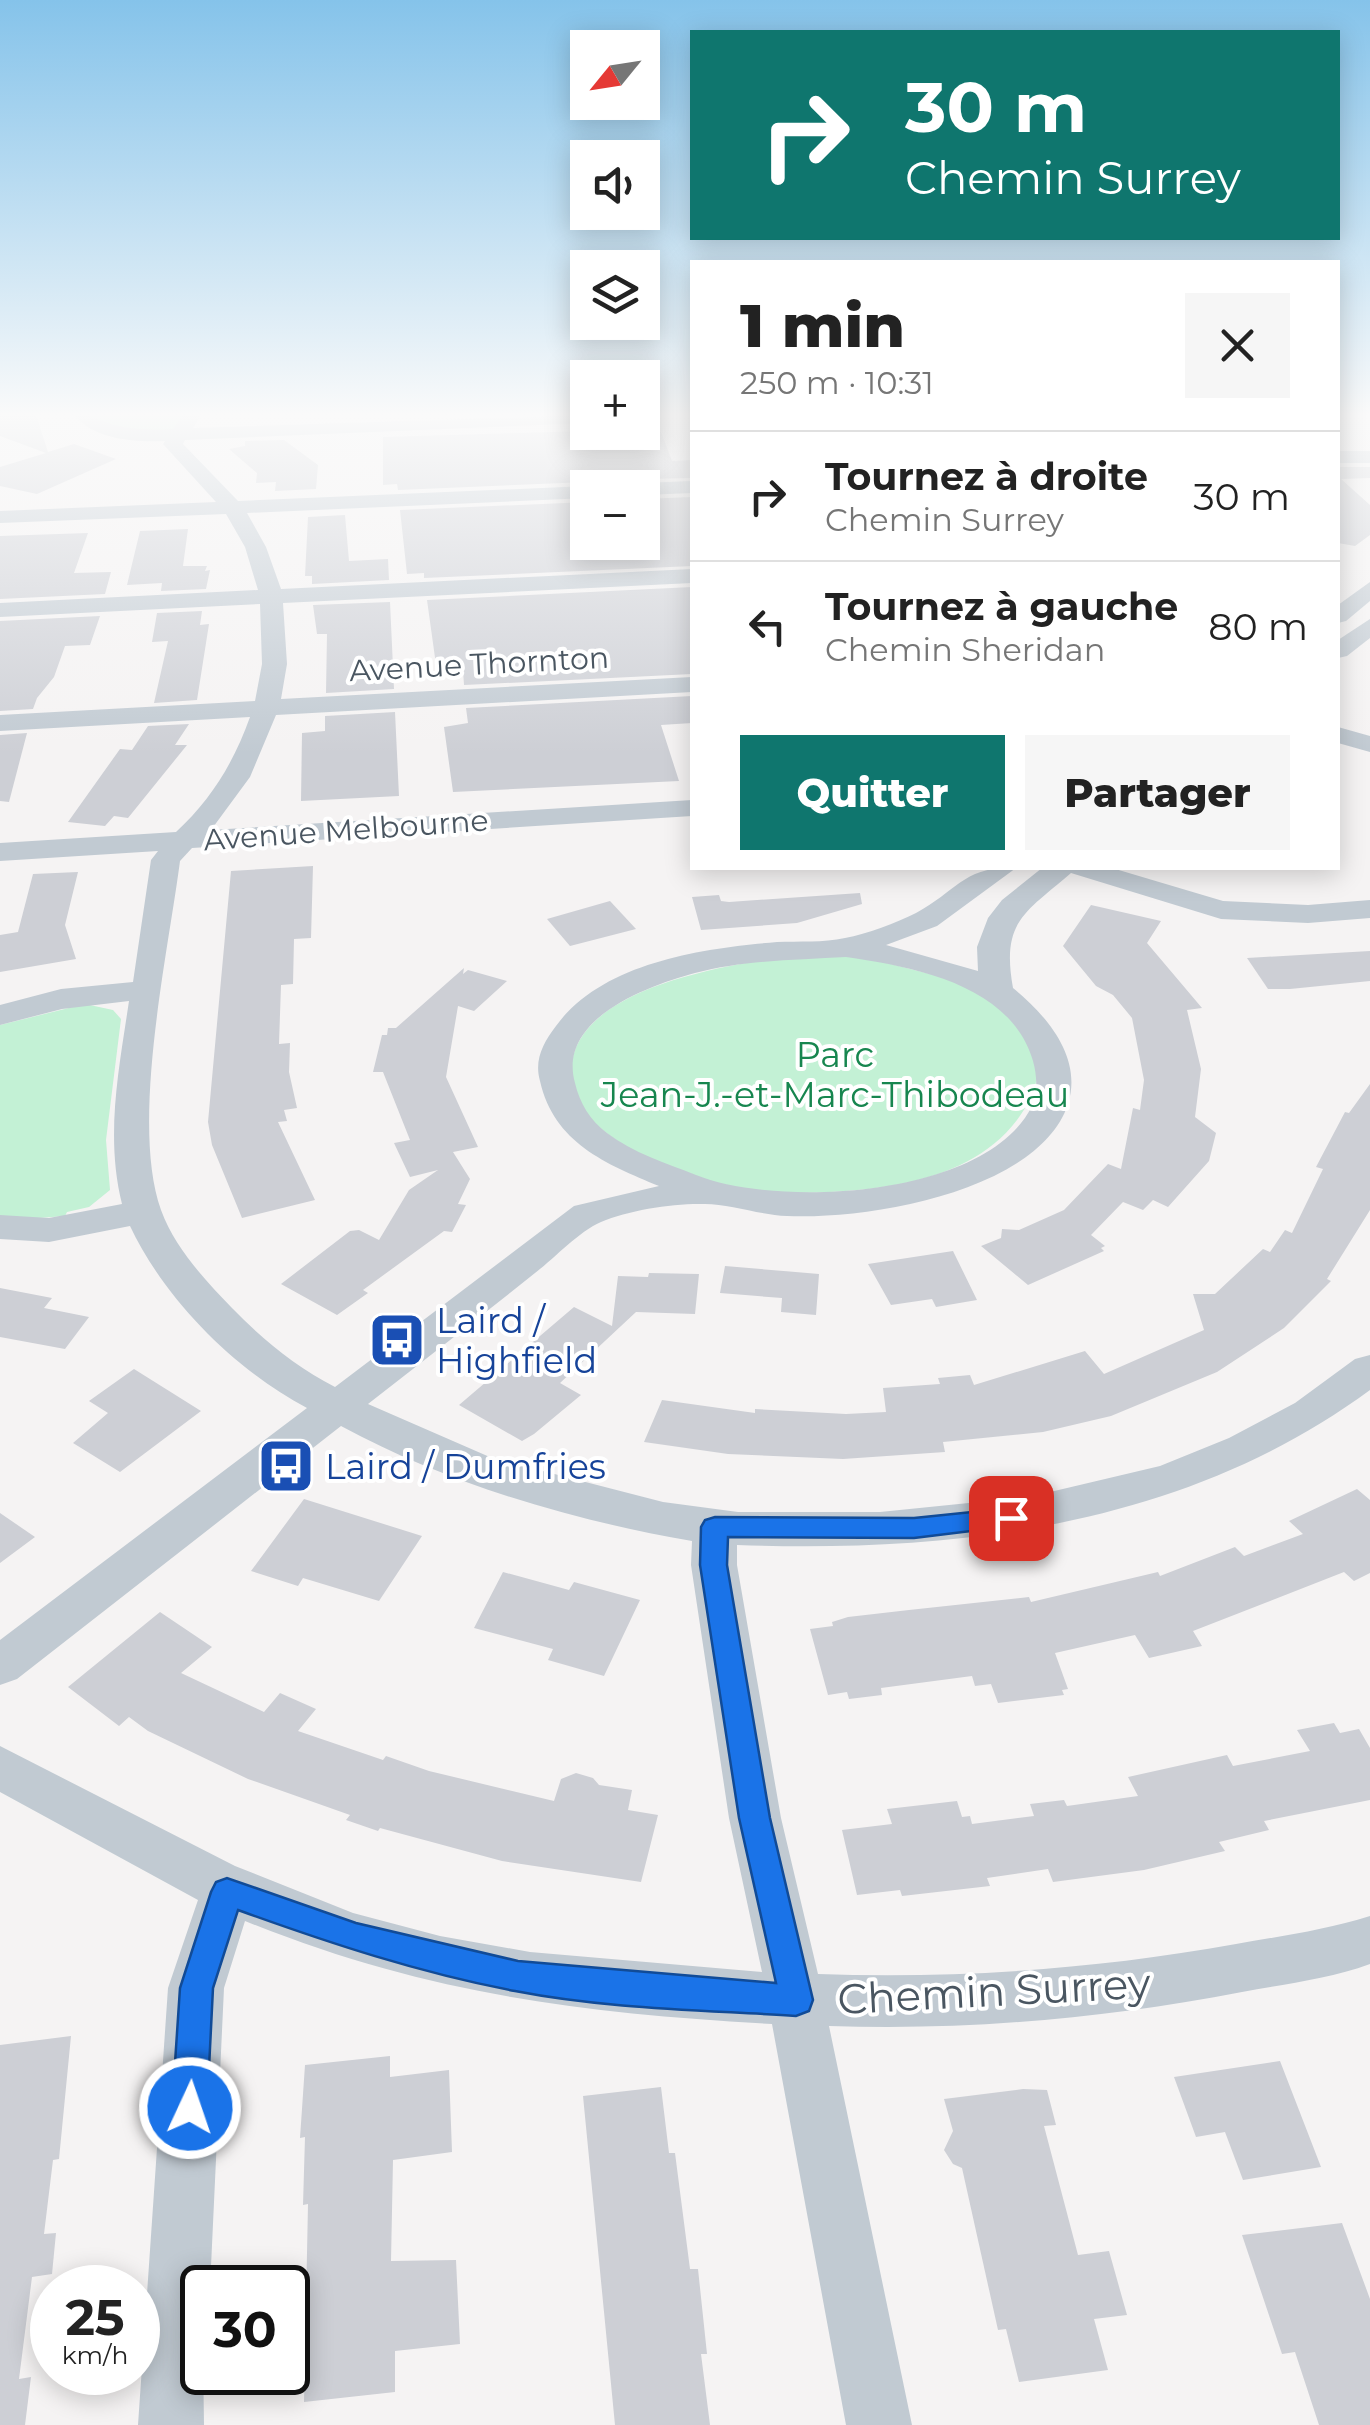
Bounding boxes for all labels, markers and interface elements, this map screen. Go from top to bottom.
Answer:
north arrow [570,30,660,120]
map controls [570,30,660,560]
text: 30 m [905,64,1087,150]
icon: right [740,70,870,200]
button: sound [570,140,660,230]
text: Chemin Surrey [905,150,1241,205]
button: layers [570,250,660,340]
text: 1 min [740,289,905,362]
button: close [1185,293,1290,398]
button: + [570,360,660,450]
text: 250 m · 10:31 [740,363,934,402]
text: Tournez à droite [825,453,1148,500]
icon: right [740,469,795,524]
button: − [570,470,660,560]
text: 30 m [1193,473,1290,520]
text: Chemin Surrey [825,500,1064,539]
text: Tournez à gauche [825,583,1178,630]
icon: left [740,599,795,654]
text: 80 m [1208,603,1308,650]
text: Chemin Sheridan [825,630,1105,669]
street label: Avenue Thornton [348,639,610,689]
button: Quitter [740,735,1005,850]
button: Partager [1025,735,1290,850]
street label: Avenue Melbourne [202,802,490,858]
park label: Parc Jean-J.-et-Marc-Thibodeau [600,1033,1069,1116]
place label: Laird / Highfield [436,1299,597,1382]
bus stop icon: Laird / Highfield [367,1310,427,1370]
bus stop icon: Laird / Dumfries [256,1436,316,1496]
place label: Laird / Dumfries [325,1445,606,1488]
pin [969,1476,1054,1561]
icon: arrive [984,1491,1039,1546]
street label: Chemin Surrey [836,1957,1152,2025]
position arrow [138,2056,242,2160]
speed limit sign: 30 [180,2265,310,2395]
text: 25 [65,2287,125,2348]
text: km/h [62,2340,128,2370]

